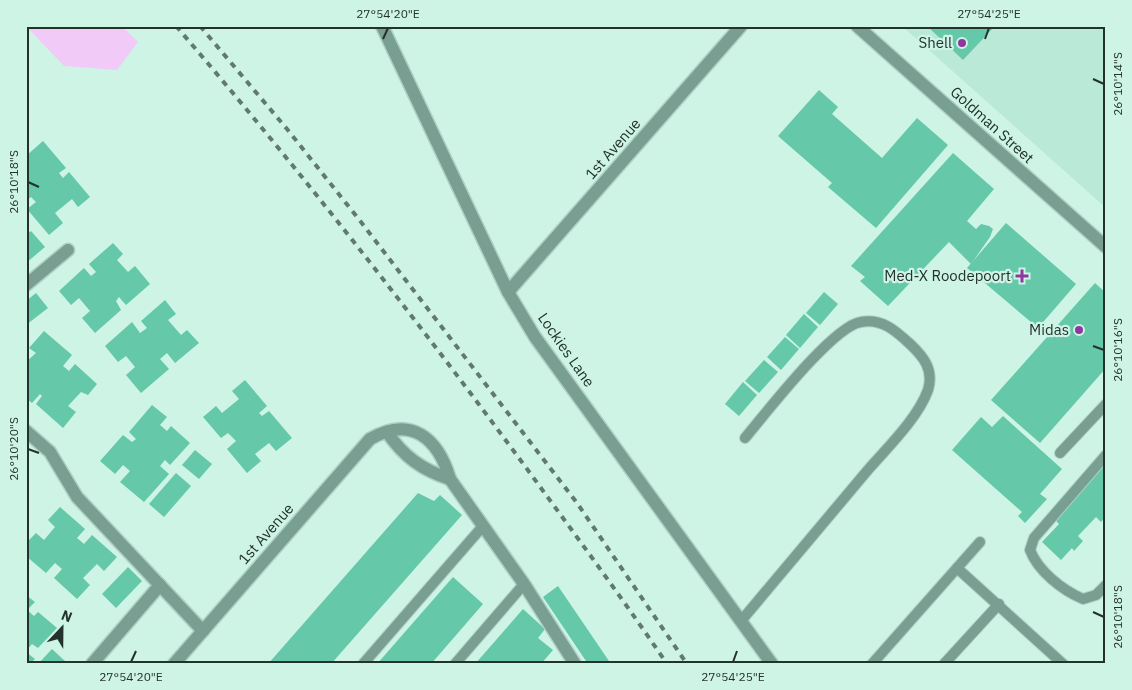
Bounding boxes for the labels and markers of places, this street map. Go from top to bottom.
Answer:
place label: Shell [918,33,952,52]
marker: Shell [956,37,968,49]
place label: Med-X Roodepoort [884,266,1011,285]
marker: Med-X Roodepoort [1015,269,1029,283]
place label: Midas [1029,320,1069,339]
marker: Midas [1073,324,1085,336]

